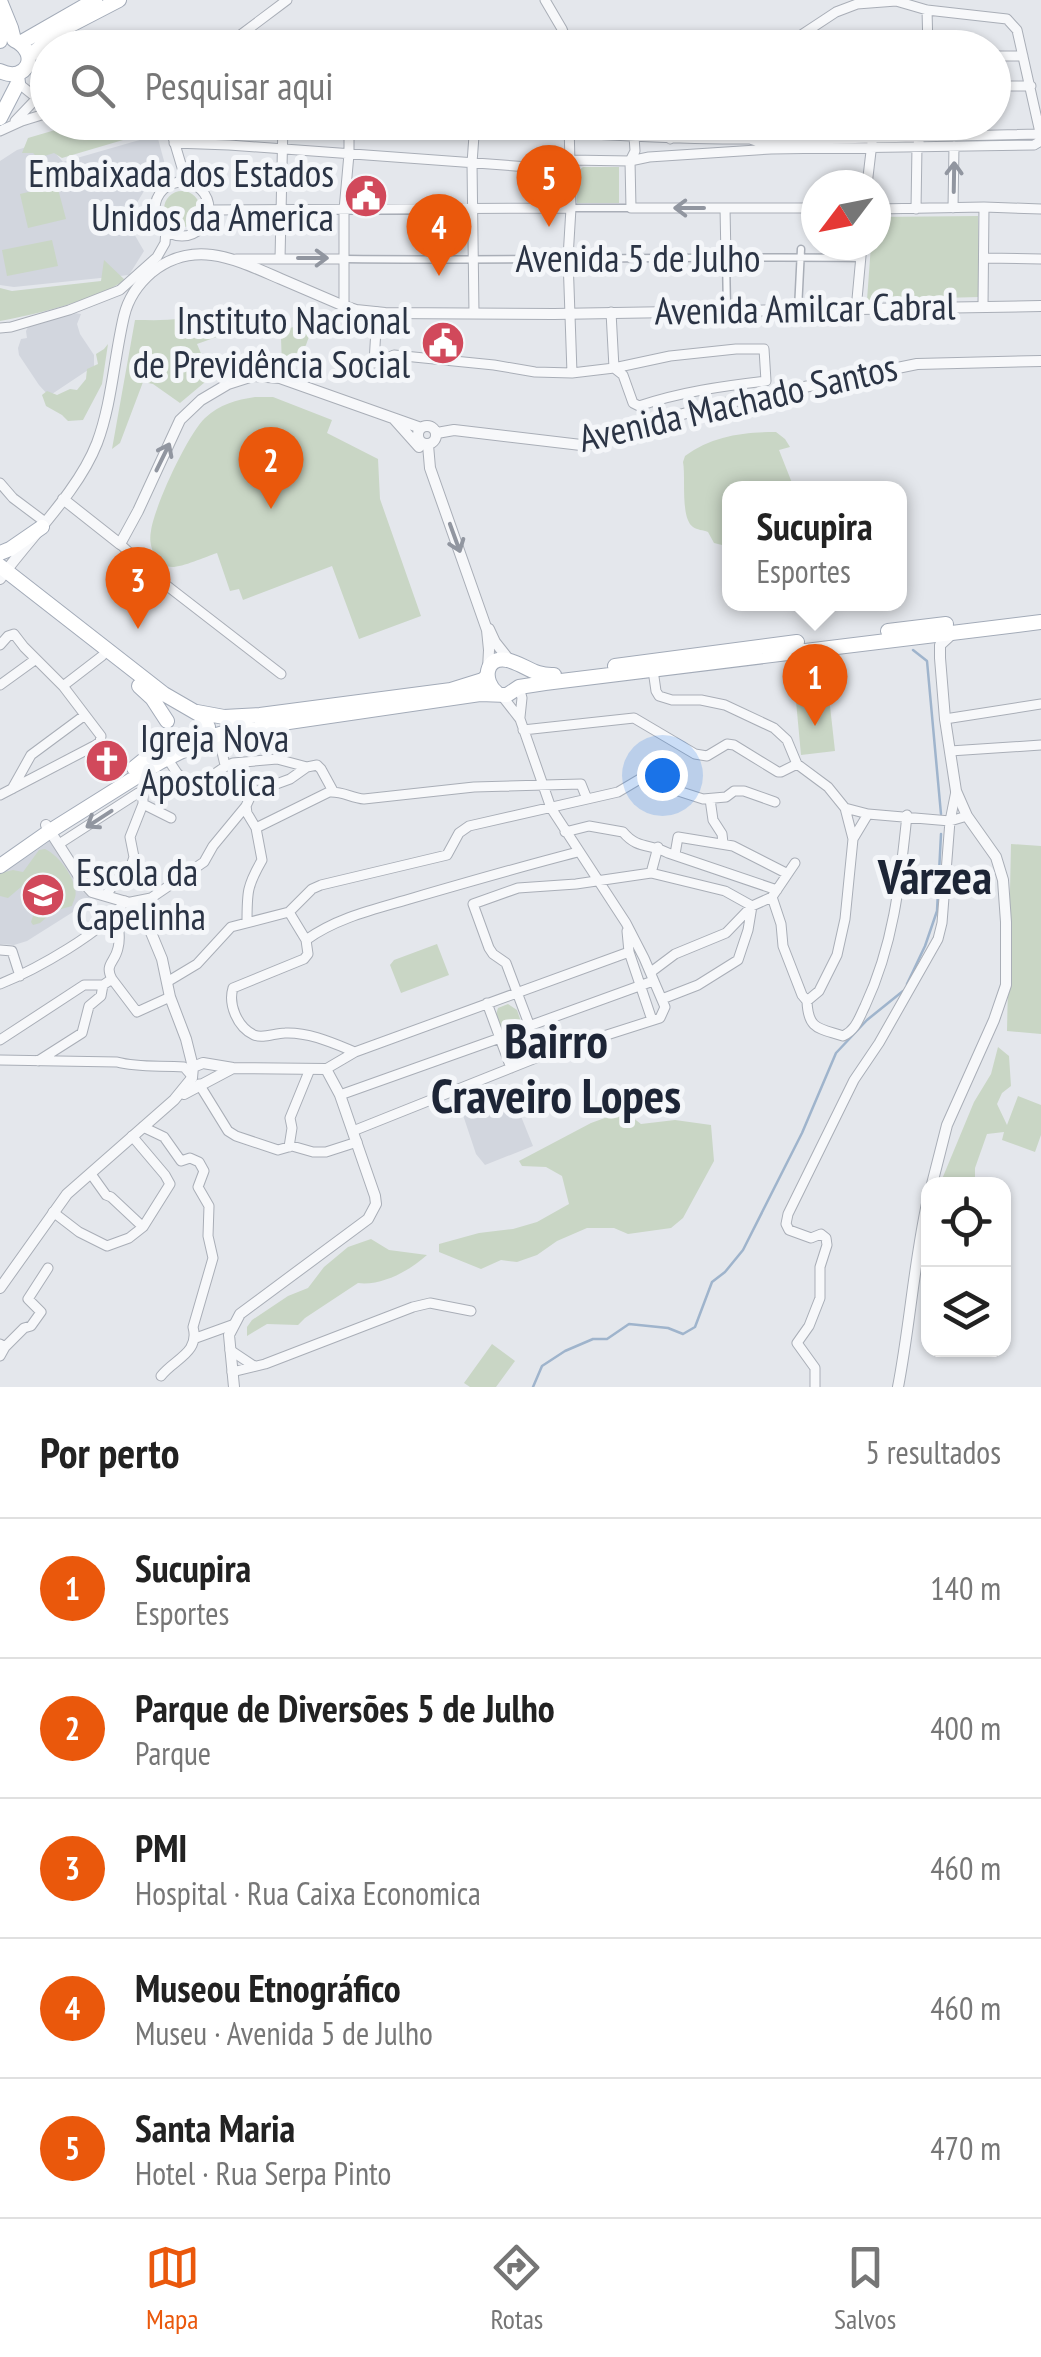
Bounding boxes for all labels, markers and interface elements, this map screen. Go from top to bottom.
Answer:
search box [30,30,1011,140]
icon: search [65,58,120,113]
text: Pesquisar aqui [145,61,334,110]
pin: 5 [516,144,582,227]
place label: Embaixada dos Estados Unidos da America [28,148,334,241]
one-way arrow [944,161,963,193]
north arrow [801,170,891,260]
public building icon: Embaixada dos Estados Unidos da America [343,173,389,219]
pin: 4 [406,194,472,276]
one-way arrow [673,198,706,218]
street label: Avenida 5 de Julho [516,233,760,282]
one-way arrow [296,248,328,268]
street label: Avenida Amilcar Cabral [654,280,956,335]
place label: Instituto Nacional de Previdência Social [133,295,410,388]
public building icon: Instituto Nacional de Previdência Social [420,320,466,366]
street label: Avenida Machado Santos [574,341,902,462]
pin: 2 [238,426,304,509]
one-way arrow [154,442,173,472]
popup [722,481,907,611]
text: Sucupira [756,501,873,550]
one-way arrow [447,521,465,552]
pin: 3 [106,546,170,629]
text: Esportes [756,550,851,592]
pin: 1 [782,644,848,726]
place label: Igreja Nova Apostolica [140,713,289,806]
church icon: Igreja Nova Apostolica [84,738,130,784]
your location [637,750,688,801]
one-way arrow [85,808,114,829]
district label: Várzea [877,845,992,907]
place label: Escola da Capelinha [76,847,206,940]
school or university icon: Escola da Capelinha [20,872,66,918]
district label: Bairro Craveiro Lopes [431,1009,681,1126]
map controls [921,1177,1011,1357]
button: locate [921,1177,1011,1267]
button: layers [921,1267,1011,1357]
text: Por perto [40,1425,179,1480]
text: 5 resultados [866,1431,1001,1473]
text: Sucupira [135,1543,251,1592]
text: 1 [65,1567,80,1609]
text: 140 m [930,1567,1001,1609]
text: Esportes [135,1592,229,1634]
text: Parque de Diversões 5 de Julho [135,1683,555,1732]
text: 2 [65,1707,80,1749]
text: 400 m [930,1707,1001,1749]
text: Parque [135,1732,211,1774]
text: PMI [135,1823,187,1872]
text: 3 [65,1847,80,1889]
text: 460 m [930,1847,1001,1889]
text: Hospital · Rua Caixa Economica [135,1872,481,1914]
text: Museou Etnográfico [135,1963,401,2012]
text: 4 [65,1987,80,2029]
text: 460 m [930,1987,1001,2029]
text: Museu · Avenida 5 de Julho [135,2012,433,2054]
text: Santa Maria [135,2103,295,2152]
text: 5 [65,2127,80,2169]
text: 470 m [930,2127,1001,2169]
text: Hotel · Rua Serpa Pinto [135,2152,391,2194]
tab: Mapa [145,2240,200,2337]
tab: Rotas [489,2240,544,2337]
tab: Salvos [834,2240,896,2337]

